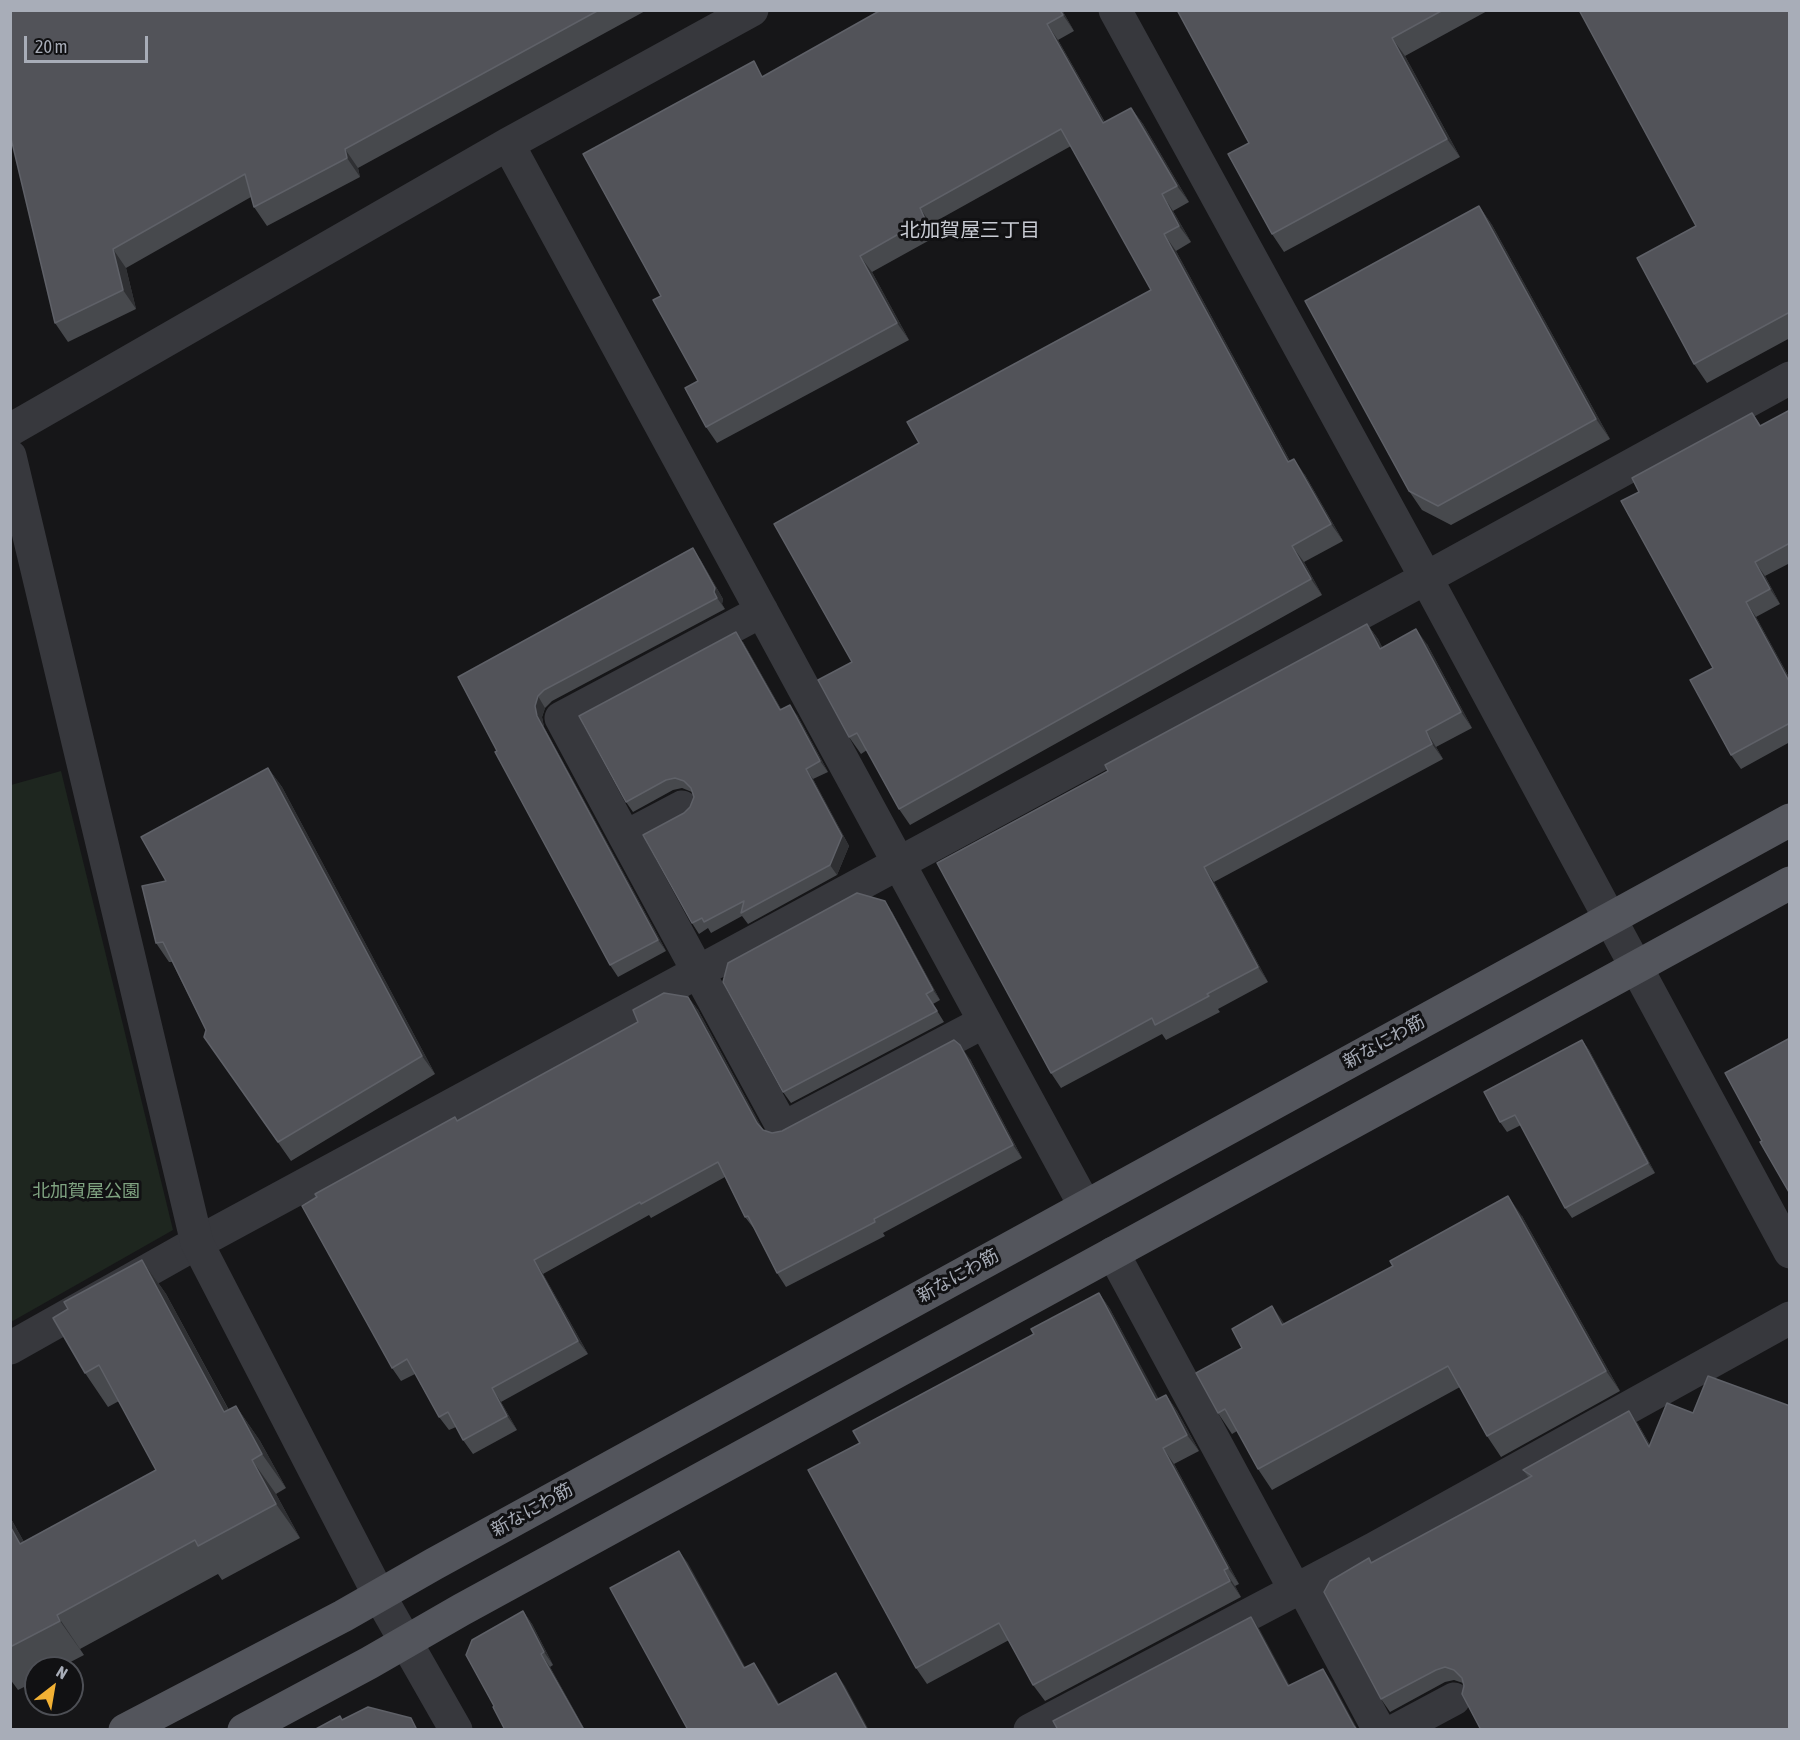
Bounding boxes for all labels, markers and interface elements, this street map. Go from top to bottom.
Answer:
scale bar [27,24,152,62]
text: 20 m [35,36,67,57]
district label: 北加賀屋三丁目 [900,219,1040,243]
street label: 新なにわ筋 [1339,1011,1429,1073]
park label: 北加賀屋公園 [32,1180,140,1202]
street label: 新なにわ筋 [913,1245,1003,1307]
street label: 新なにわ筋 [487,1479,577,1541]
north arrow [24,1656,84,1716]
text: N [54,1662,71,1682]

